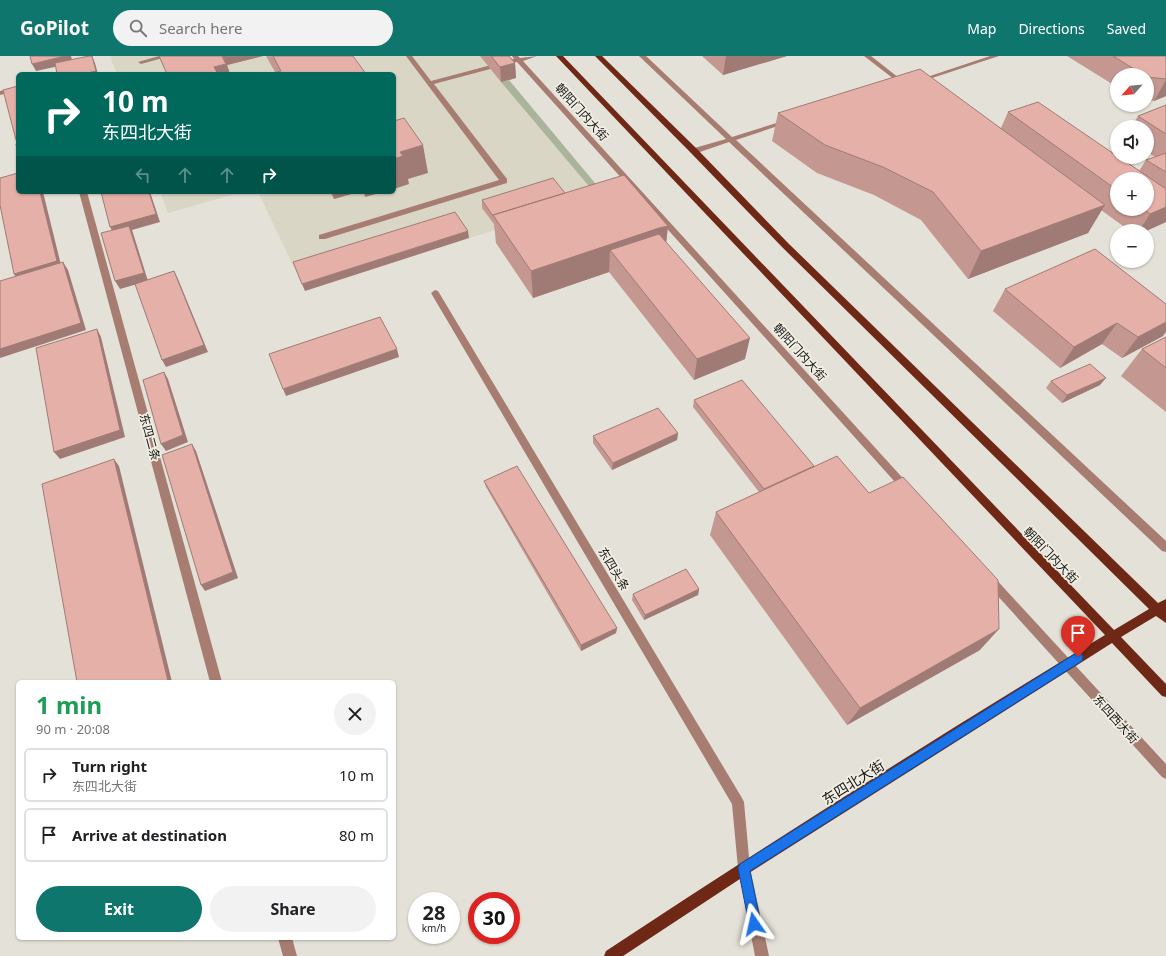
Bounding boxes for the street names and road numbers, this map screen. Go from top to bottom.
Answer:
street label: 朝阳门内大街 [552,80,612,144]
street label: 朝阳门内大街 [770,320,830,384]
street label: 东四二条 [136,412,164,462]
street label: 朝阳门内大街 [1020,523,1082,587]
street label: 东四头条 [594,544,634,594]
street label: 东四西大街 [1090,691,1142,747]
street label: 东四北大街 [818,755,888,809]

